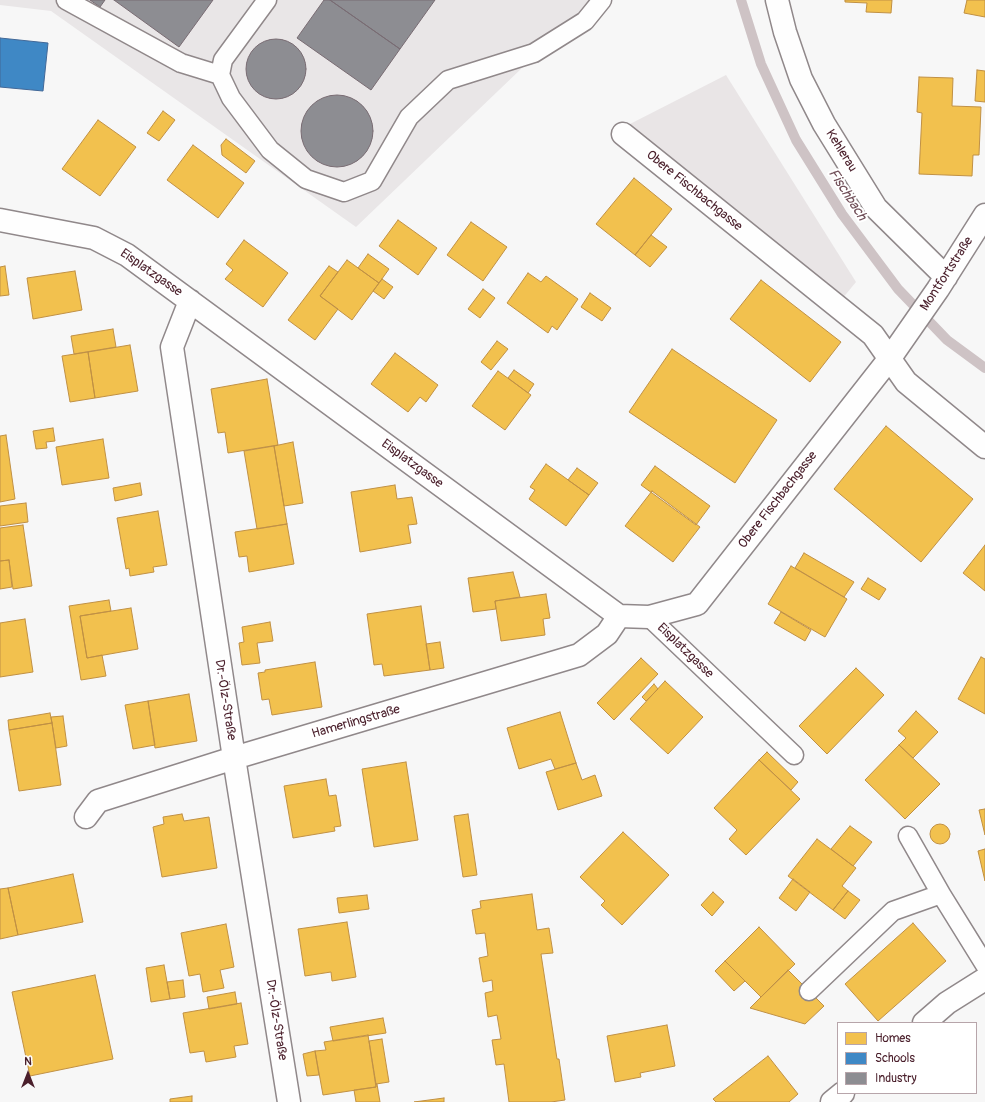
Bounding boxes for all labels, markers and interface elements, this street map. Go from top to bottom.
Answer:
street label: Kehlerau [822,127,860,175]
street label: Obere Fischbachgasse [643,147,745,235]
water label: Fischbach [824,166,870,224]
street label: Montfortstraße [917,234,977,314]
street label: Eisplatzgasse [117,246,185,300]
street label: Eisplatzgasse [378,436,446,492]
street label: Obere Fischbachgasse [735,448,821,552]
street label: Eisplatzgasse [654,620,716,682]
street label: Dr.-Ölz-Straße [211,658,239,742]
street label: Hamerlingstraße [310,702,402,742]
street label: Dr.-Ölz-Straße [262,978,290,1062]
legend [837,1022,977,1094]
text: Homes [875,1031,911,1046]
text: Schools [875,1051,915,1066]
north arrow [8,1054,48,1094]
text: N [24,1055,32,1068]
text: Industry [875,1071,917,1086]

